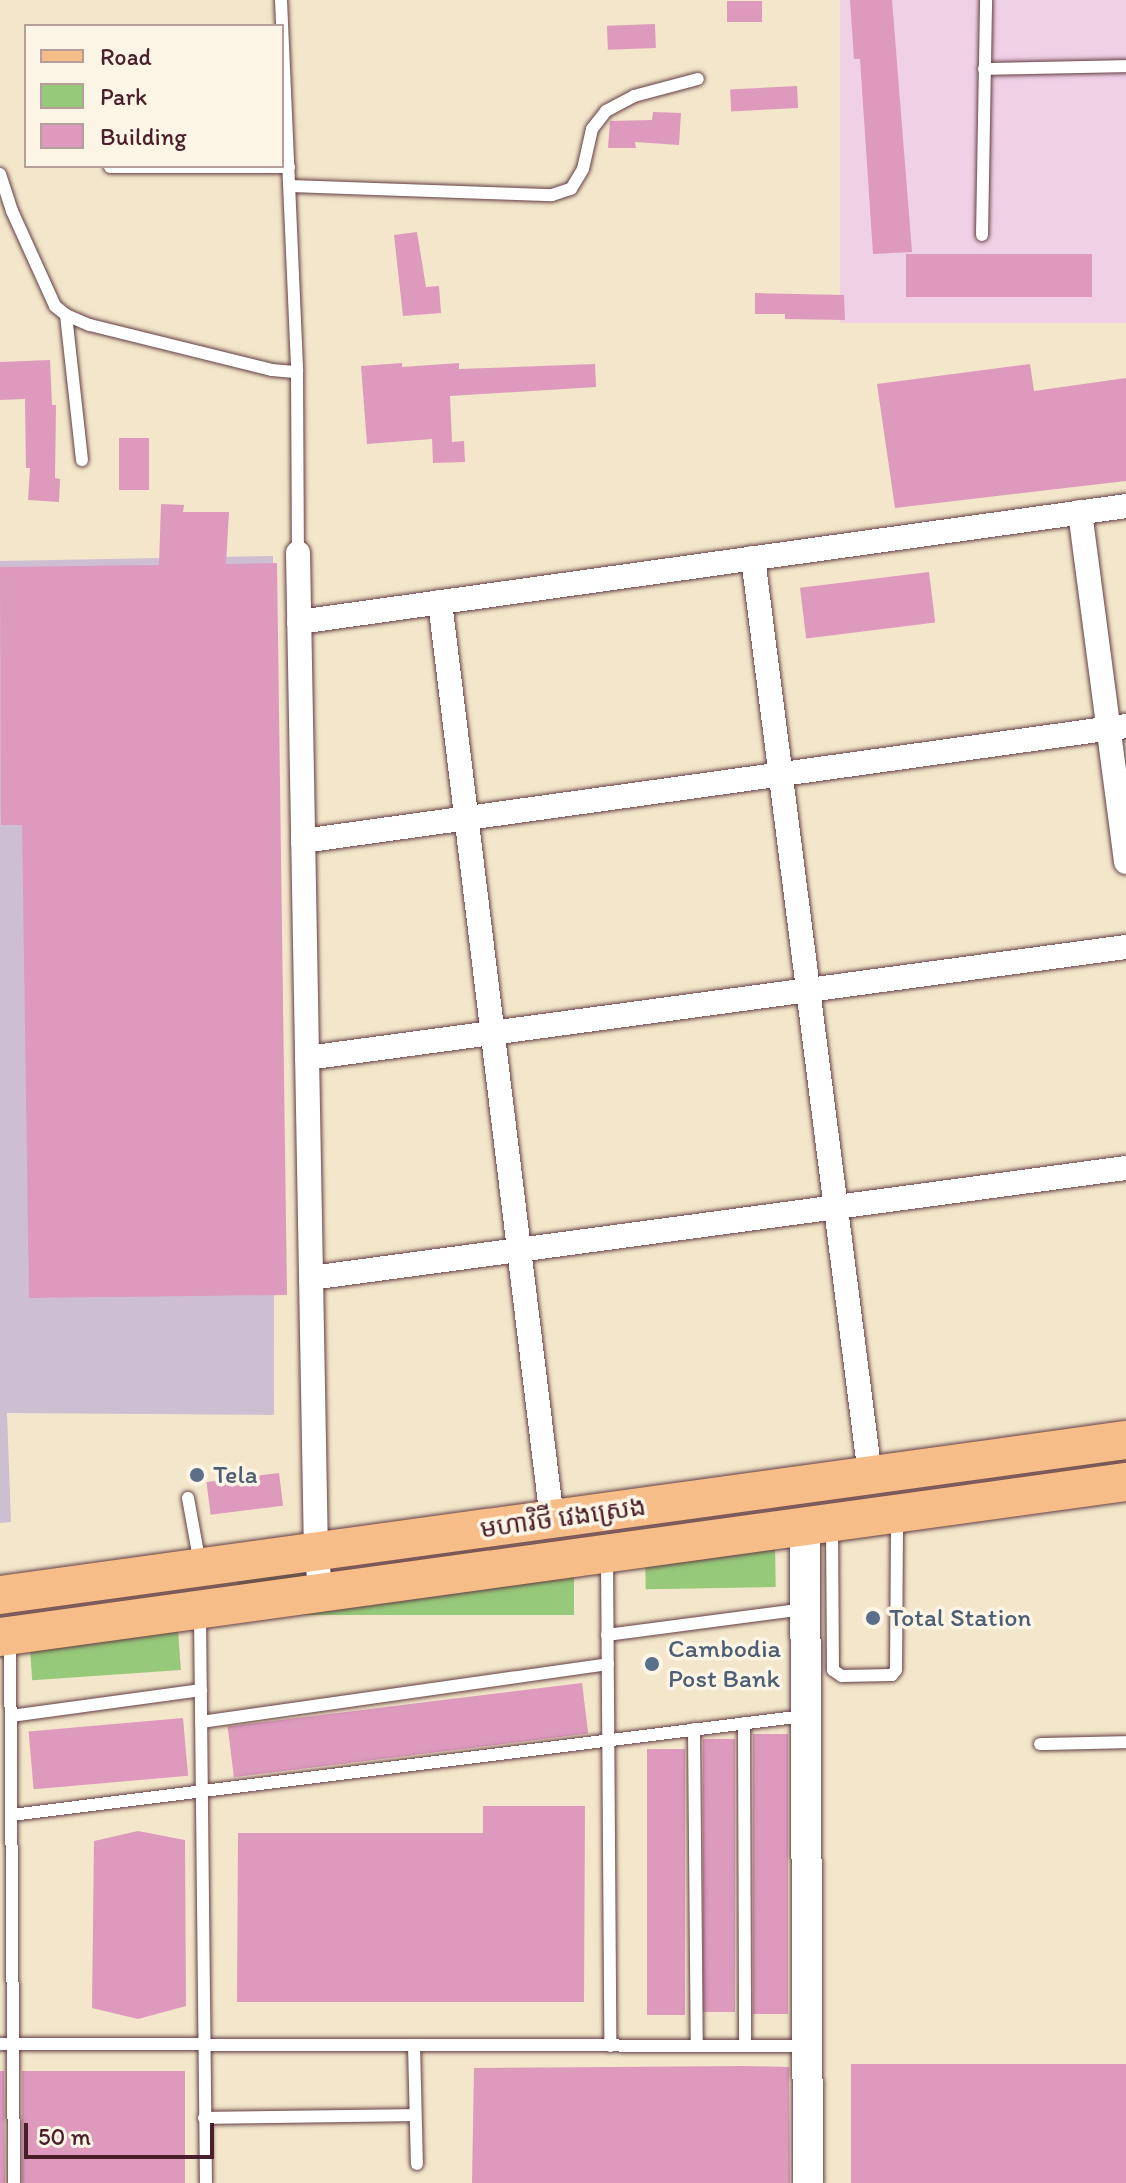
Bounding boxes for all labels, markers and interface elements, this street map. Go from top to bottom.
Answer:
legend [24,24,284,168]
text: Road [100,42,152,71]
text: Park [100,82,147,111]
text: Building [100,122,187,151]
place label: Tela [213,1459,258,1491]
marker: Tela [188,1466,206,1484]
street label: មហាវិថី វេងស្រេង [478,1491,648,1545]
place label: Total Station [889,1602,1032,1634]
marker: Total Station [864,1609,882,1627]
place label: Cambodia Post Bank [668,1633,781,1694]
marker: Cambodia Post Bank [643,1655,661,1673]
scale bar [28,2107,218,2157]
text: 50 m [38,2122,91,2151]

